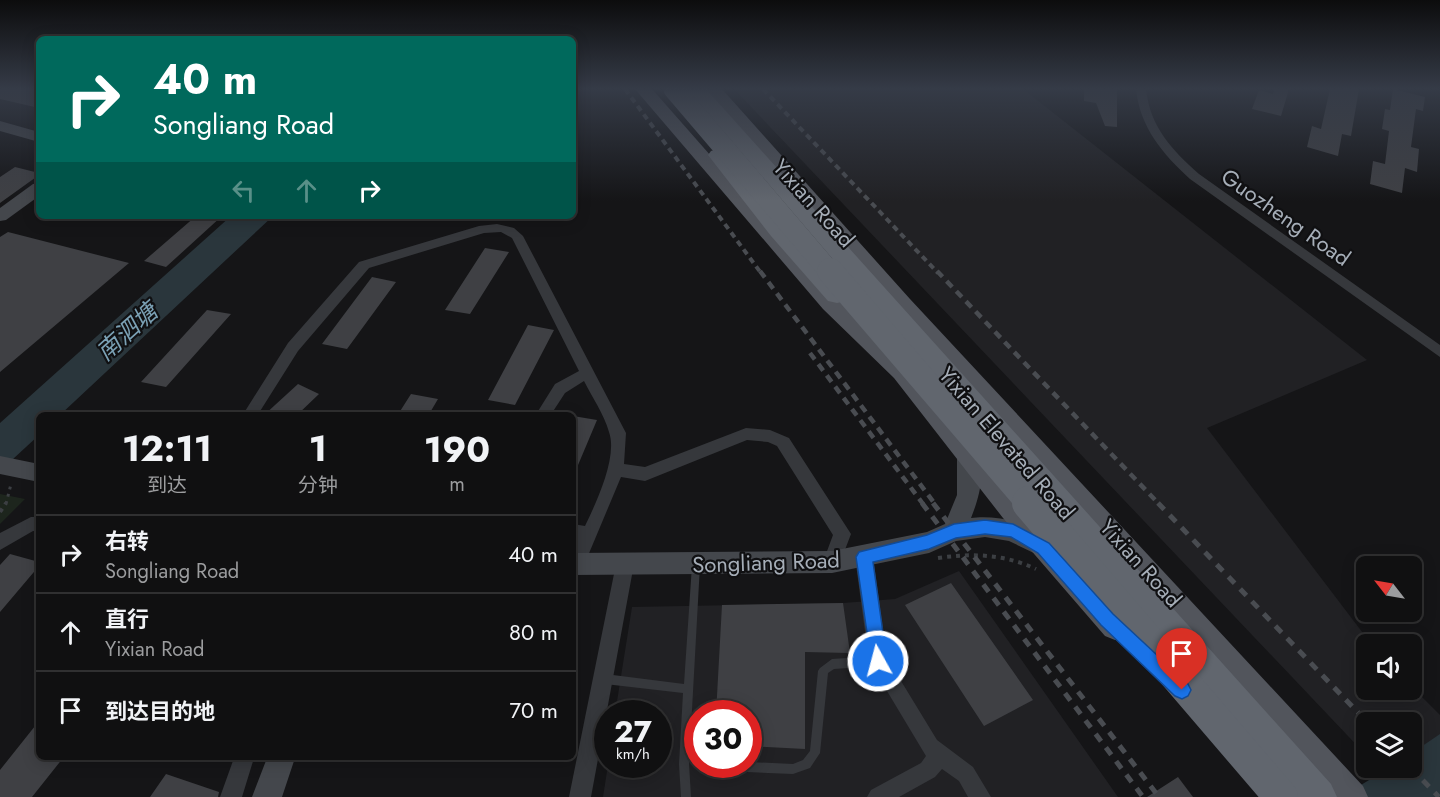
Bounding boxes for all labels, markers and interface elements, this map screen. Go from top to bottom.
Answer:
text: 40 m [153,49,257,110]
icon: right [54,60,132,138]
text: Songliang Road [153,105,334,144]
street label: Yixian Road [766,152,862,254]
street label: Guozheng Road [1215,160,1357,274]
icon: left [227,174,260,207]
icon: ahead [290,174,323,207]
icon: right [353,174,386,207]
water label: 南泗塘 [88,292,168,369]
street label: Yixian Elevated Road [931,360,1083,526]
text: 12:11 [122,422,212,474]
text: 1 [309,422,327,474]
text: 190 [424,423,490,475]
text: m [449,470,465,499]
text: 到达 [147,471,187,500]
text: 分钟 [298,471,338,500]
street label: Yixian Road [1093,512,1189,614]
text: 右转 [105,525,149,557]
icon: right [54,538,87,571]
text: 40 m [508,538,558,570]
street label: Songliang Road [692,543,840,581]
north arrow [1356,556,1422,622]
map controls [1356,556,1422,778]
text: Songliang Road [105,557,239,586]
text: 直行 [105,603,149,635]
icon: ahead [54,616,87,649]
text: 80 m [509,616,558,648]
pin [1156,628,1207,690]
position arrow [846,629,910,693]
button: sound [1356,634,1422,700]
text: Yixian Road [105,635,204,664]
icon: arrive [1165,637,1198,670]
icon: arrive [54,694,87,727]
text: 70 m [509,694,558,726]
text: 到达目的地 [105,695,215,727]
speed limit sign: 30 [684,700,762,778]
text: 27 [614,710,652,753]
button: layers [1356,712,1422,778]
text: km/h [616,743,650,765]

